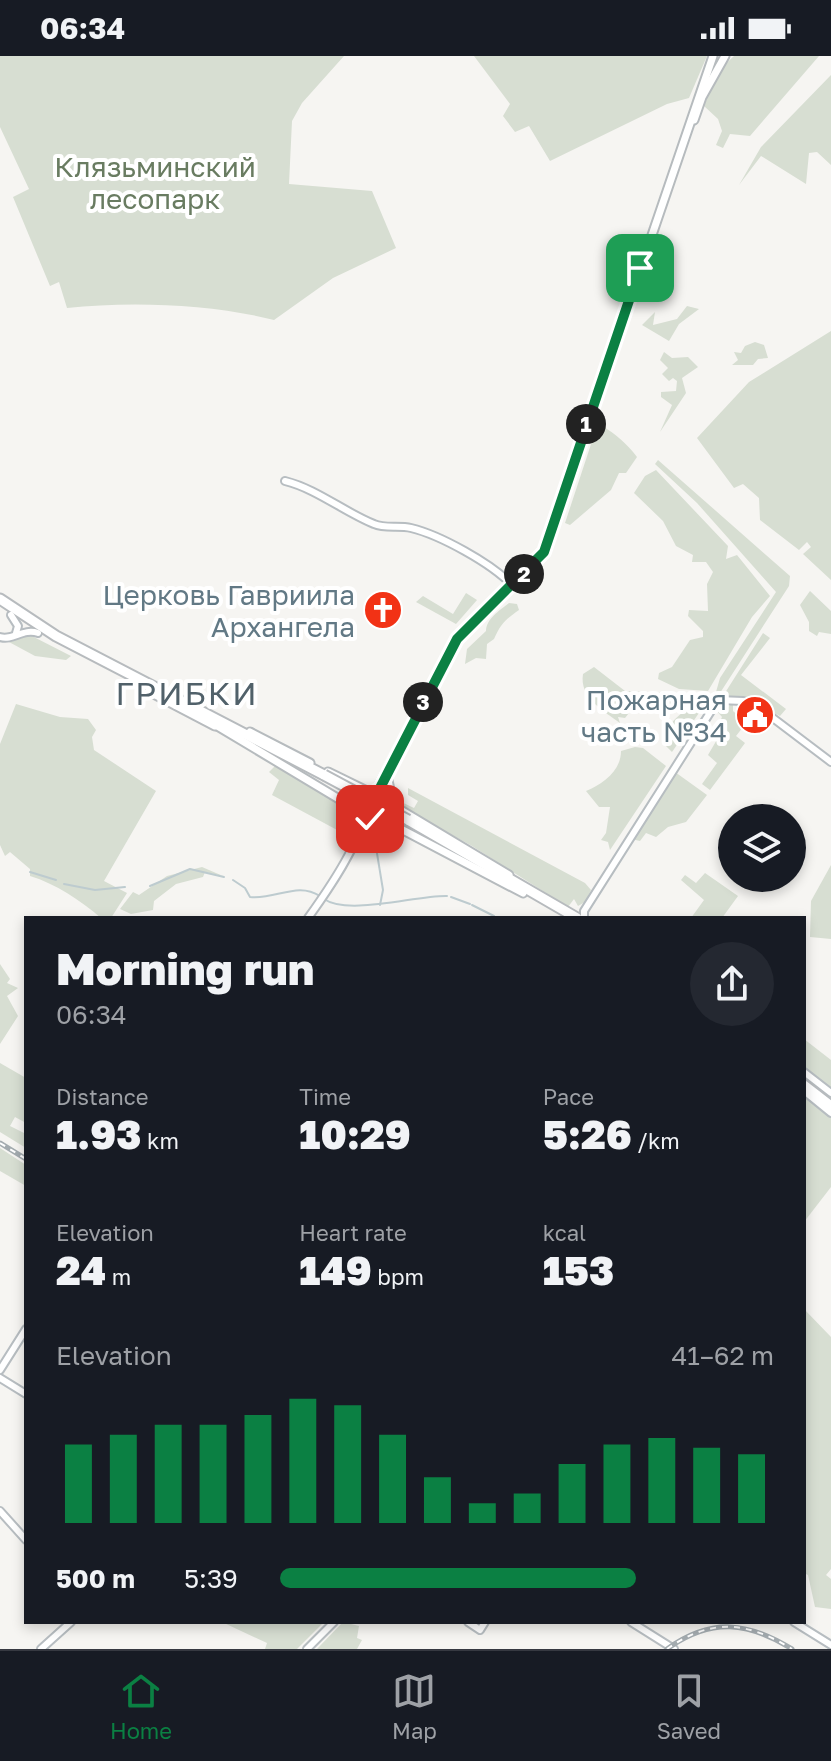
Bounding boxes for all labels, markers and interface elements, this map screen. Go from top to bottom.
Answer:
text: 06:34 [40,10,125,46]
park label: Клязьминский лесопарк [54,150,256,215]
pin [606,234,674,302]
icon: arrive [618,246,662,290]
pin: 1 [566,404,606,444]
text: 1 [580,410,592,437]
pin: 2 [504,554,544,594]
text: 2 [517,560,531,587]
place label: Церковь Гавриила Архангела [102,578,355,643]
church icon: Церковь Гавриила Архангела [362,589,404,631]
district label: ГРИБКИ [115,674,259,712]
pin: 3 [403,682,443,722]
place label: Пожарная часть №34 [581,683,727,748]
text: 3 [416,688,430,715]
public building icon: Пожарная часть №34 [734,694,776,736]
pin [336,785,404,853]
icon: check [348,797,392,841]
map controls [718,804,806,892]
button: layers [718,804,806,892]
text: Morning run [56,942,314,995]
button: share [690,942,774,1026]
text: 06:34 [56,999,127,1030]
text: Distance [56,1083,148,1110]
text: Time [299,1083,351,1110]
text: Pace [543,1083,594,1110]
text: 1.93 [56,1110,142,1158]
text: 10:29 [299,1110,411,1158]
text: 5:26 [543,1110,632,1158]
text: km [142,1127,179,1154]
text: /km [632,1127,680,1154]
text: Elevation [56,1219,154,1246]
text: Heart rate [299,1219,407,1246]
text: kcal [543,1219,586,1246]
text: 24 [56,1246,106,1294]
text: 149 [299,1246,372,1294]
text: 153 [543,1246,614,1294]
text: m [106,1263,131,1290]
text: bpm [372,1263,424,1290]
text: Elevation [56,1340,172,1371]
text: 41–62 m [671,1340,774,1371]
text: 500 m [56,1563,135,1594]
text: 5:39 [184,1563,238,1594]
tab: Home [110,1669,172,1744]
tab: Map [392,1669,437,1744]
tab: Saved [657,1669,721,1744]

